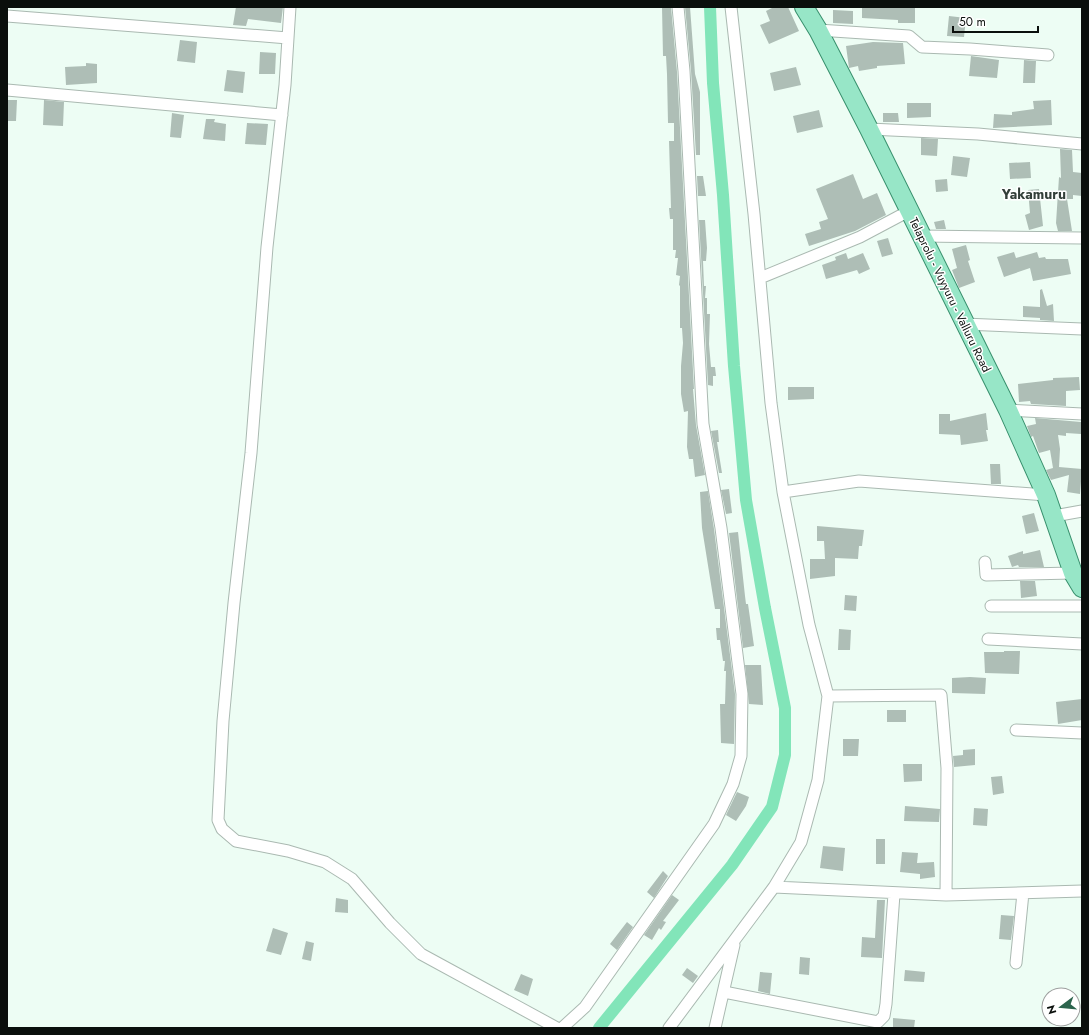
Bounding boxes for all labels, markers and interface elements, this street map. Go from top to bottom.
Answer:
scale bar [953,8,1038,34]
text: 50 m [959,13,986,31]
district label: Yakamuru [1001,184,1066,204]
street label: Telaprolu - Vuyyuru - Valluru Road [905,215,995,375]
north arrow [1041,987,1081,1027]
text: N [1042,1003,1060,1016]

